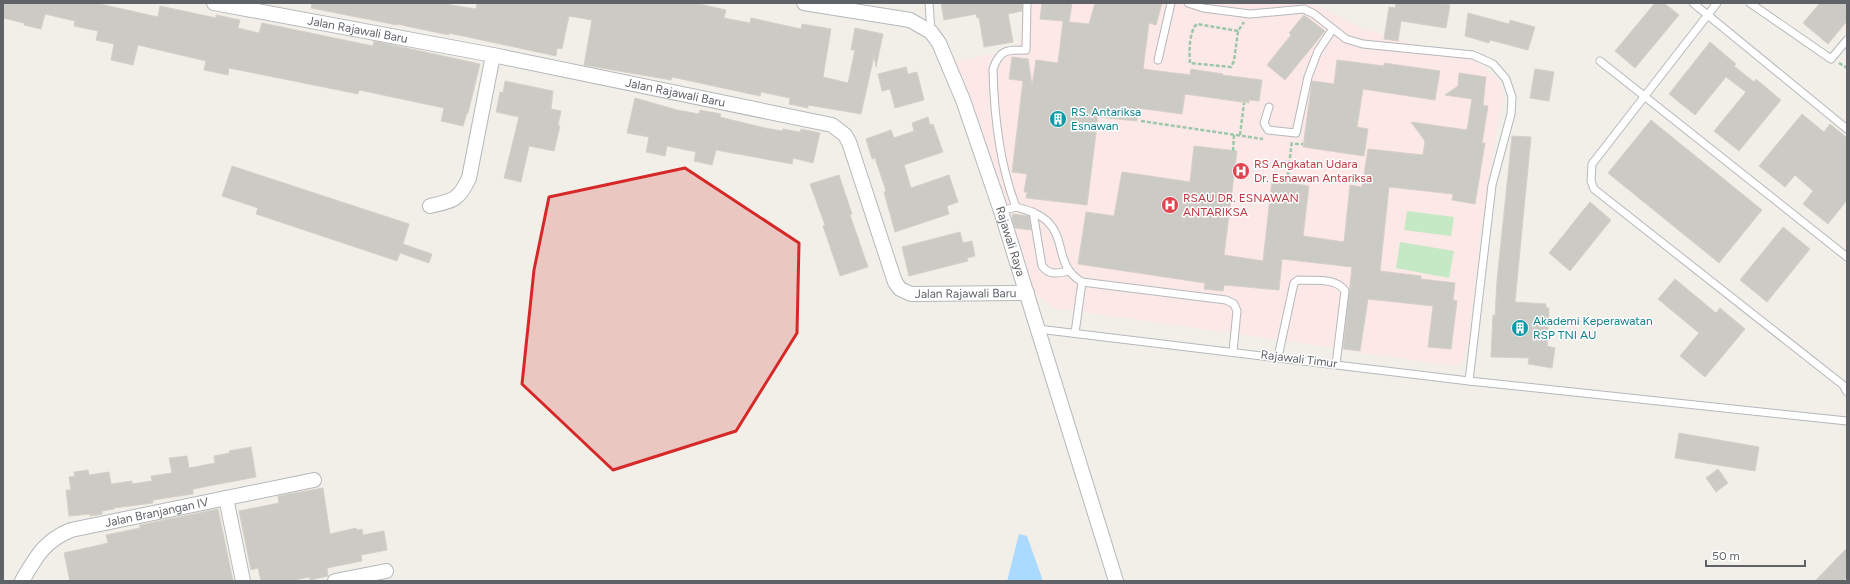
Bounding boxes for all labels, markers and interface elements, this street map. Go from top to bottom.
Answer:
street label: Jalan Rajawali Baru [306,14,409,46]
street label: Jalan Rajawali Baru [624,76,727,110]
place label: RS. Antariksa Esnawan [1071,105,1141,133]
building icon: RS. Antariksa Esnawan [1048,109,1068,129]
place label: RS Angkatan Udara Dr. Esnawan Antariksa [1254,157,1372,185]
hospital icon: RS Angkatan Udara Dr. Esnawan Antariksa [1231,161,1251,181]
place label: RSAU DR. ESNAWAN ANTARIKSA [1183,191,1299,219]
hospital icon: RSAU DR. ESNAWAN ANTARIKSA [1160,195,1180,215]
street label: Rajawali Raya [993,204,1028,278]
street label: Jalan Rajawali Baru [915,286,1016,301]
place label: Akademi Keperawatan RSP TNI AU [1533,314,1653,342]
building icon: Akademi Keperawatan RSP TNI AU [1510,318,1530,338]
street label: Rajawali Timur [1260,347,1338,371]
street label: Jalan Branjangan IV [104,495,210,530]
scale bar [1706,542,1805,568]
text: 50 m [1712,549,1740,563]

